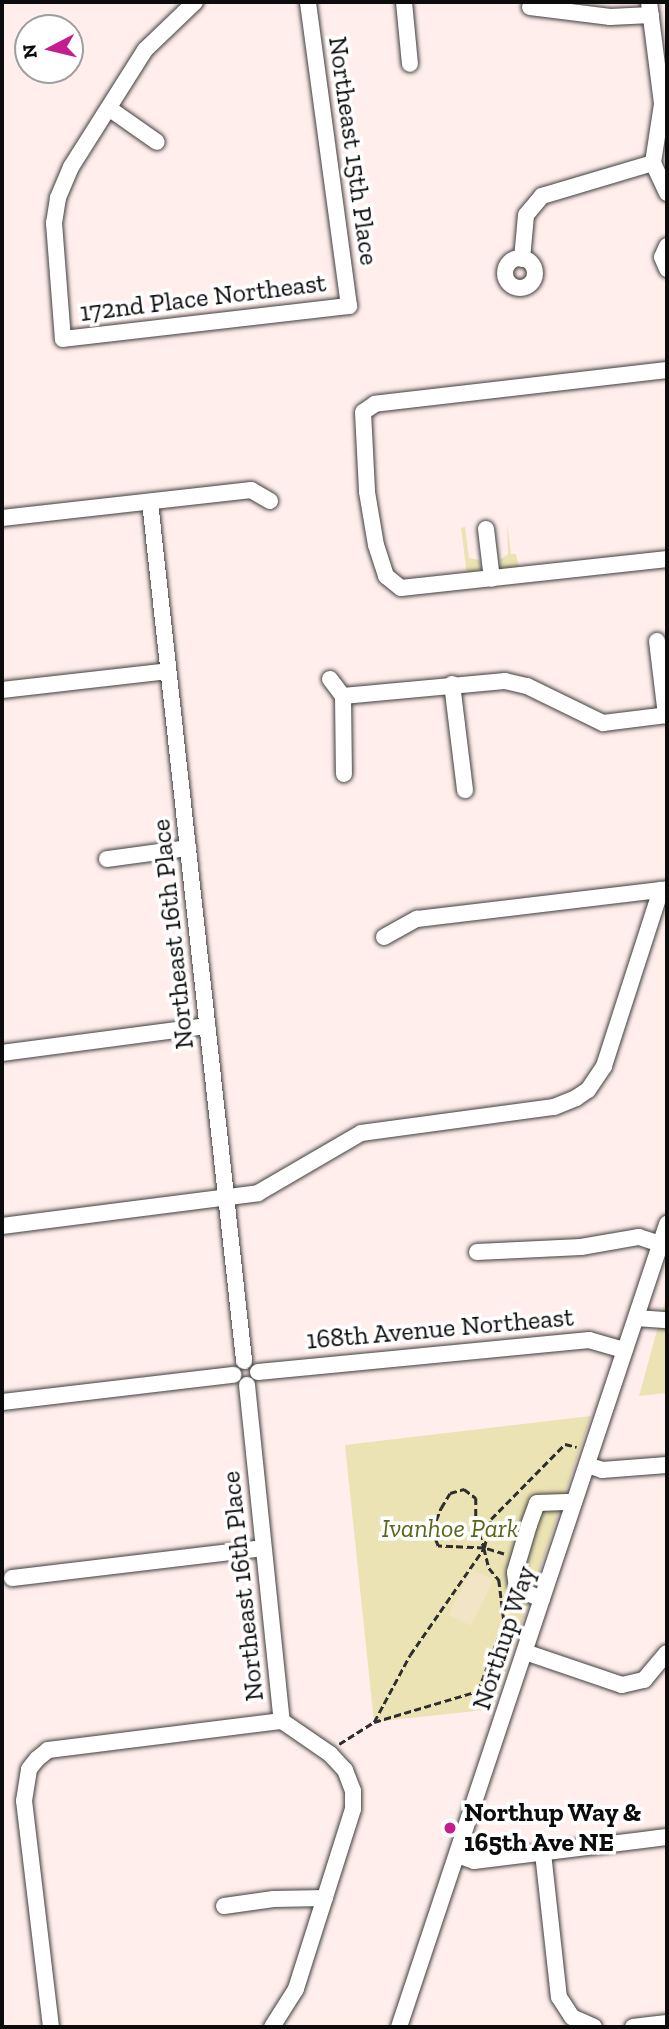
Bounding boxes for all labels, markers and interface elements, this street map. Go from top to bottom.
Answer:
north arrow [14,14,84,84]
street label: Northeast 15th Place [321,35,385,267]
text: N [17,43,42,60]
street label: 172nd Place Northeast [78,267,328,329]
street label: Northeast 16th Place [145,817,201,1051]
street label: 168th Avenue Northeast [305,1302,575,1356]
street label: Northeast 16th Place [215,1469,271,1703]
park label: Ivanhoe Park [382,1513,518,1545]
street label: Northup Way [466,1562,542,1714]
place label: Northup Way & 165th Ave NE [464,1797,642,1858]
marker: Northup Way & 165th Ave NE [442,1820,458,1836]

